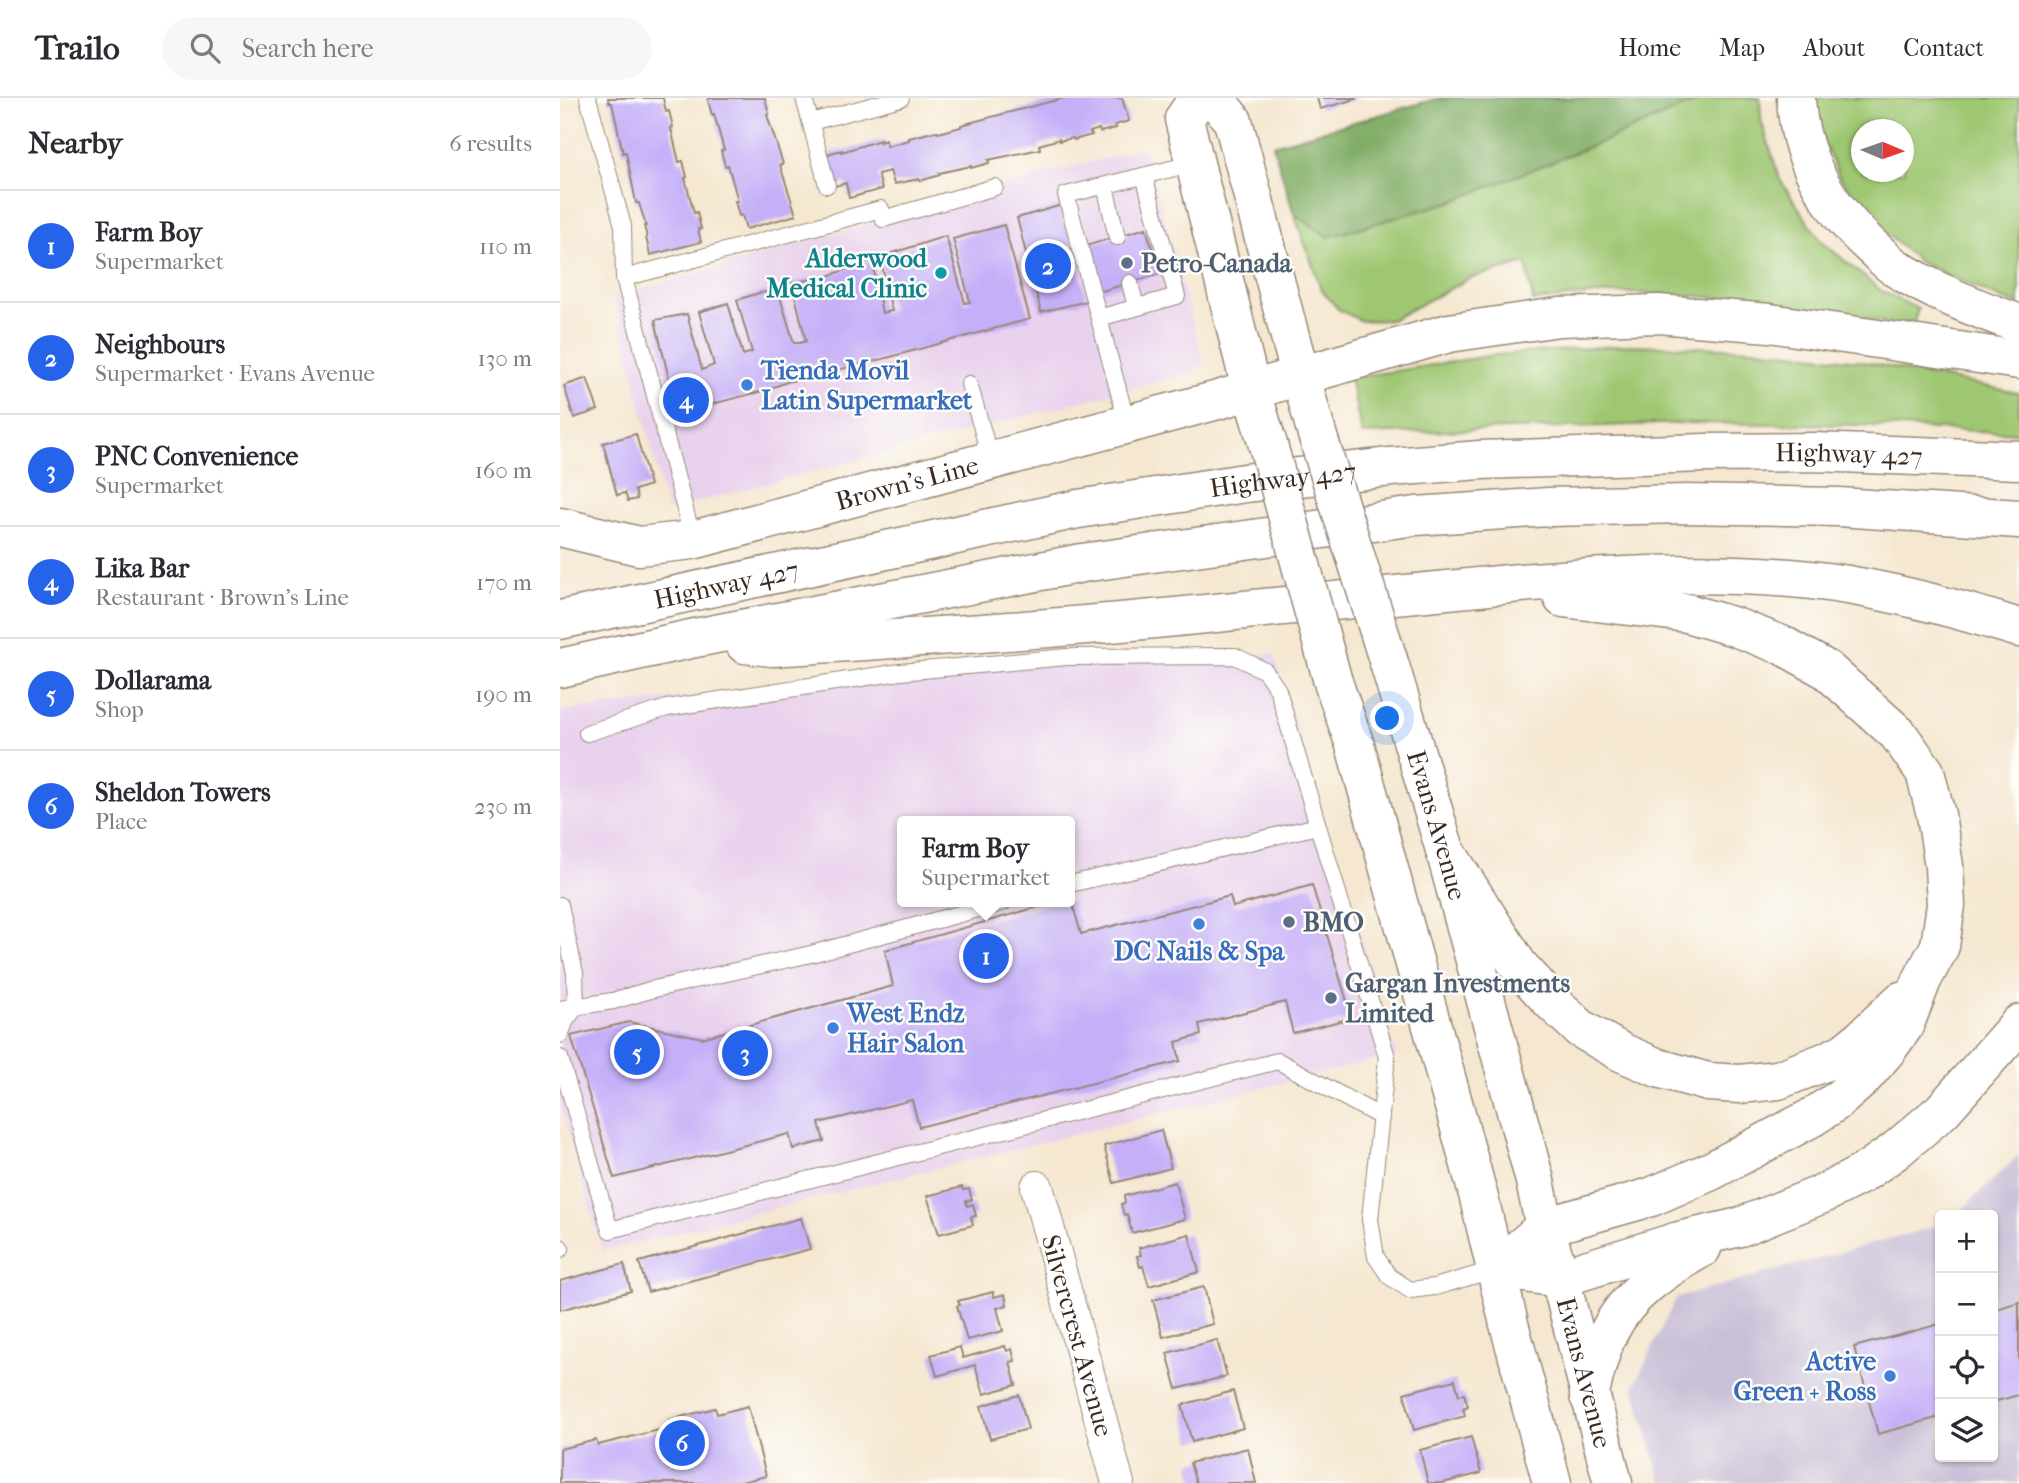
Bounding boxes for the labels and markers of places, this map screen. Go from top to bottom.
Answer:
pin: 2 [1025,240,1071,292]
place label: Alderwood Medical Clinic [766,243,928,304]
place label: Petro-Canada [1141,248,1293,279]
marker: Petro-Canada [1119,255,1135,271]
marker: Alderwood Medical Clinic [933,265,949,281]
place label: Tienda Movil Latin Supermarket [760,355,973,416]
pin: 4 [663,374,709,426]
marker: Tienda Movil Latin Supermarket [739,377,755,393]
place label: BMO [1303,907,1364,938]
marker: BMO [1281,914,1297,930]
marker: DC Nails & Spa [1191,916,1207,932]
pin: 1 [963,930,1009,982]
place label: DC Nails & Spa [1114,936,1285,967]
place label: Gargan Investments Limited [1345,968,1571,1029]
marker: Gargan Investments Limited [1323,990,1339,1006]
place label: West Endz Hair Salon [846,998,965,1059]
marker: West Endz Hair Salon [825,1020,841,1036]
pin: 5 [614,1026,660,1078]
pin: 3 [722,1027,768,1079]
place label: Active Green + Ross [1733,1346,1876,1407]
marker: Active Green + Ross [1882,1368,1898,1384]
pin: 6 [659,1417,705,1469]

